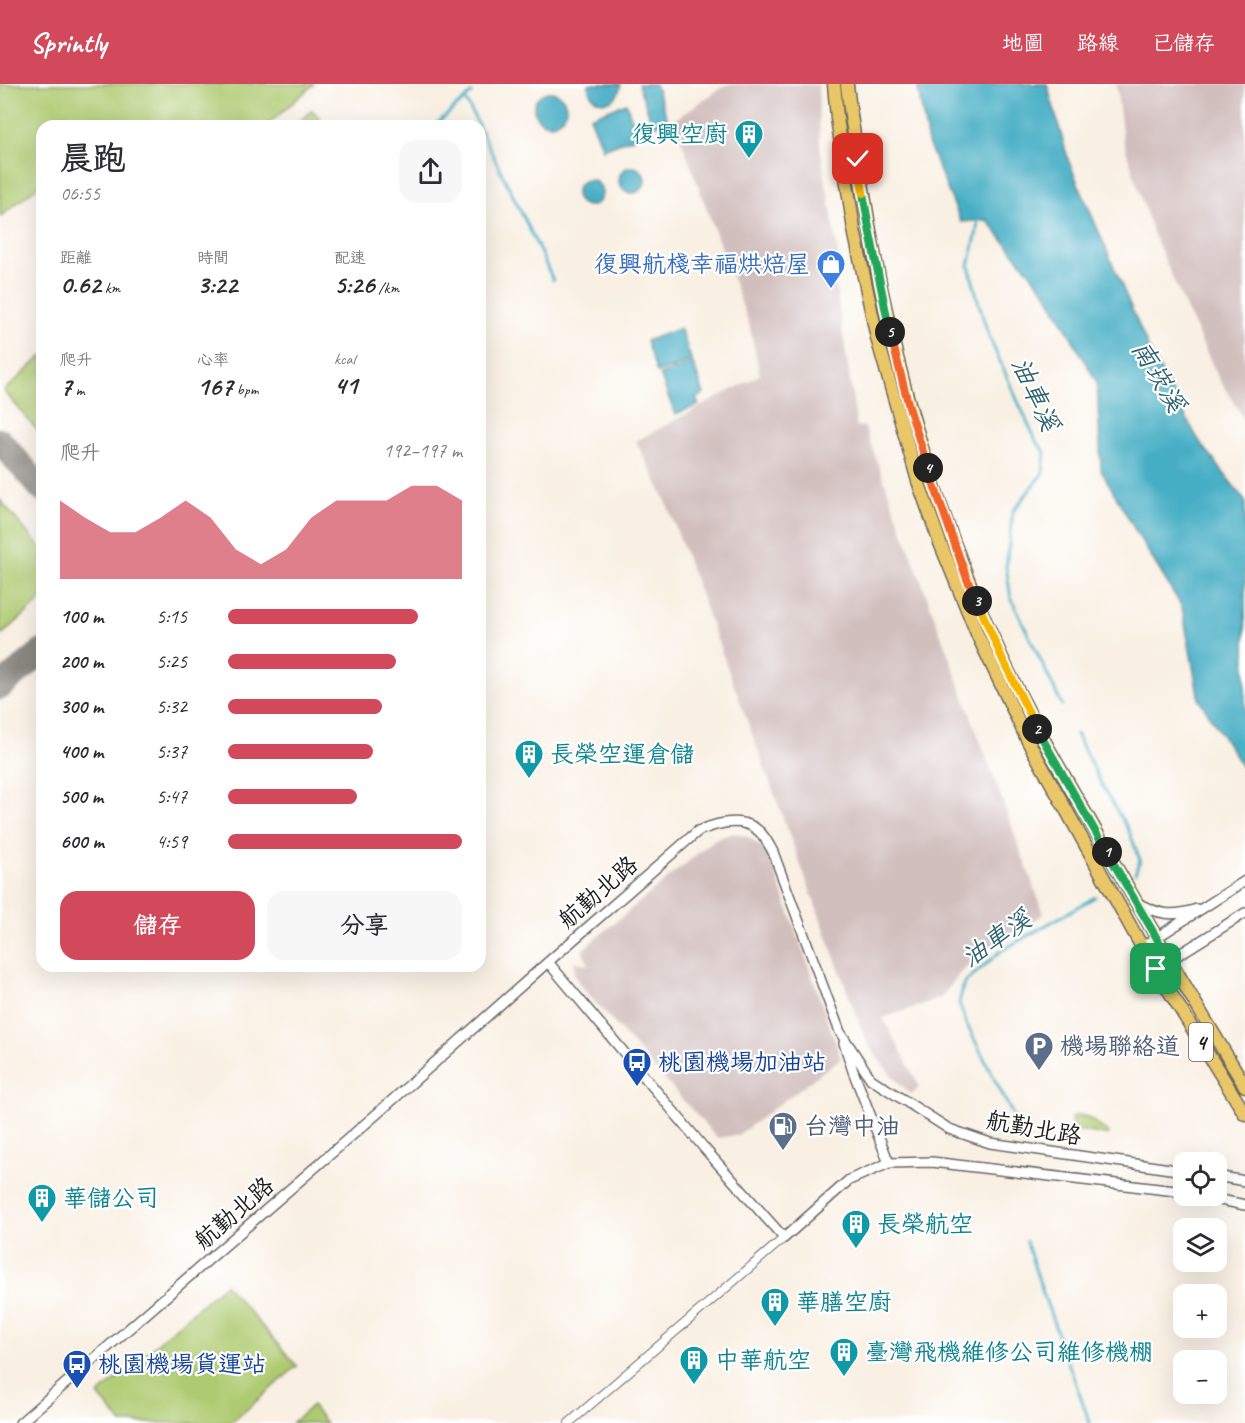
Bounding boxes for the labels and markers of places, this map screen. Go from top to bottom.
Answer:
building icon: 復興空廚 [733,118,765,160]
place label: 復興空廚 [632,119,728,149]
pin [832,133,883,184]
shop icon: 復興航棧幸福烘焙屋 [815,248,847,290]
place label: 復興航棧幸福烘焙屋 [594,249,810,279]
pin: 5 [875,317,905,347]
pin: 4 [913,453,943,483]
pin: 3 [962,586,992,616]
pin: 2 [1022,714,1052,744]
building icon: 長榮空運倉儲 [513,738,545,780]
place label: 長榮空運倉儲 [550,739,694,769]
pin: 1 [1092,837,1122,867]
pin [1130,943,1181,994]
parking icon: 機場聯絡道 [1023,1030,1055,1072]
place label: 機場聯絡道 [1060,1031,1180,1061]
bus stop icon: 桃園機場加油站 [621,1046,653,1088]
place label: 桃園機場加油站 [658,1047,826,1077]
fuel station icon: 台灣中油 [767,1110,799,1152]
place label: 台灣中油 [804,1111,900,1141]
building icon: 華儲公司 [26,1182,58,1224]
place label: 華儲公司 [63,1183,159,1213]
building icon: 長榮航空 [840,1208,872,1250]
place label: 長榮航空 [877,1209,973,1239]
building icon: 華膳空廚 [759,1286,791,1328]
place label: 華膳空廚 [796,1287,892,1317]
building icon: 臺灣飛機維修公司維修機棚 [828,1336,860,1378]
place label: 臺灣飛機維修公司維修機棚 [865,1337,1153,1367]
building icon: 中華航空 [678,1344,710,1386]
place label: 中華航空 [715,1345,811,1375]
bus stop icon: 桃園機場貨運站 [61,1348,93,1390]
place label: 桃園機場貨運站 [98,1349,266,1379]

